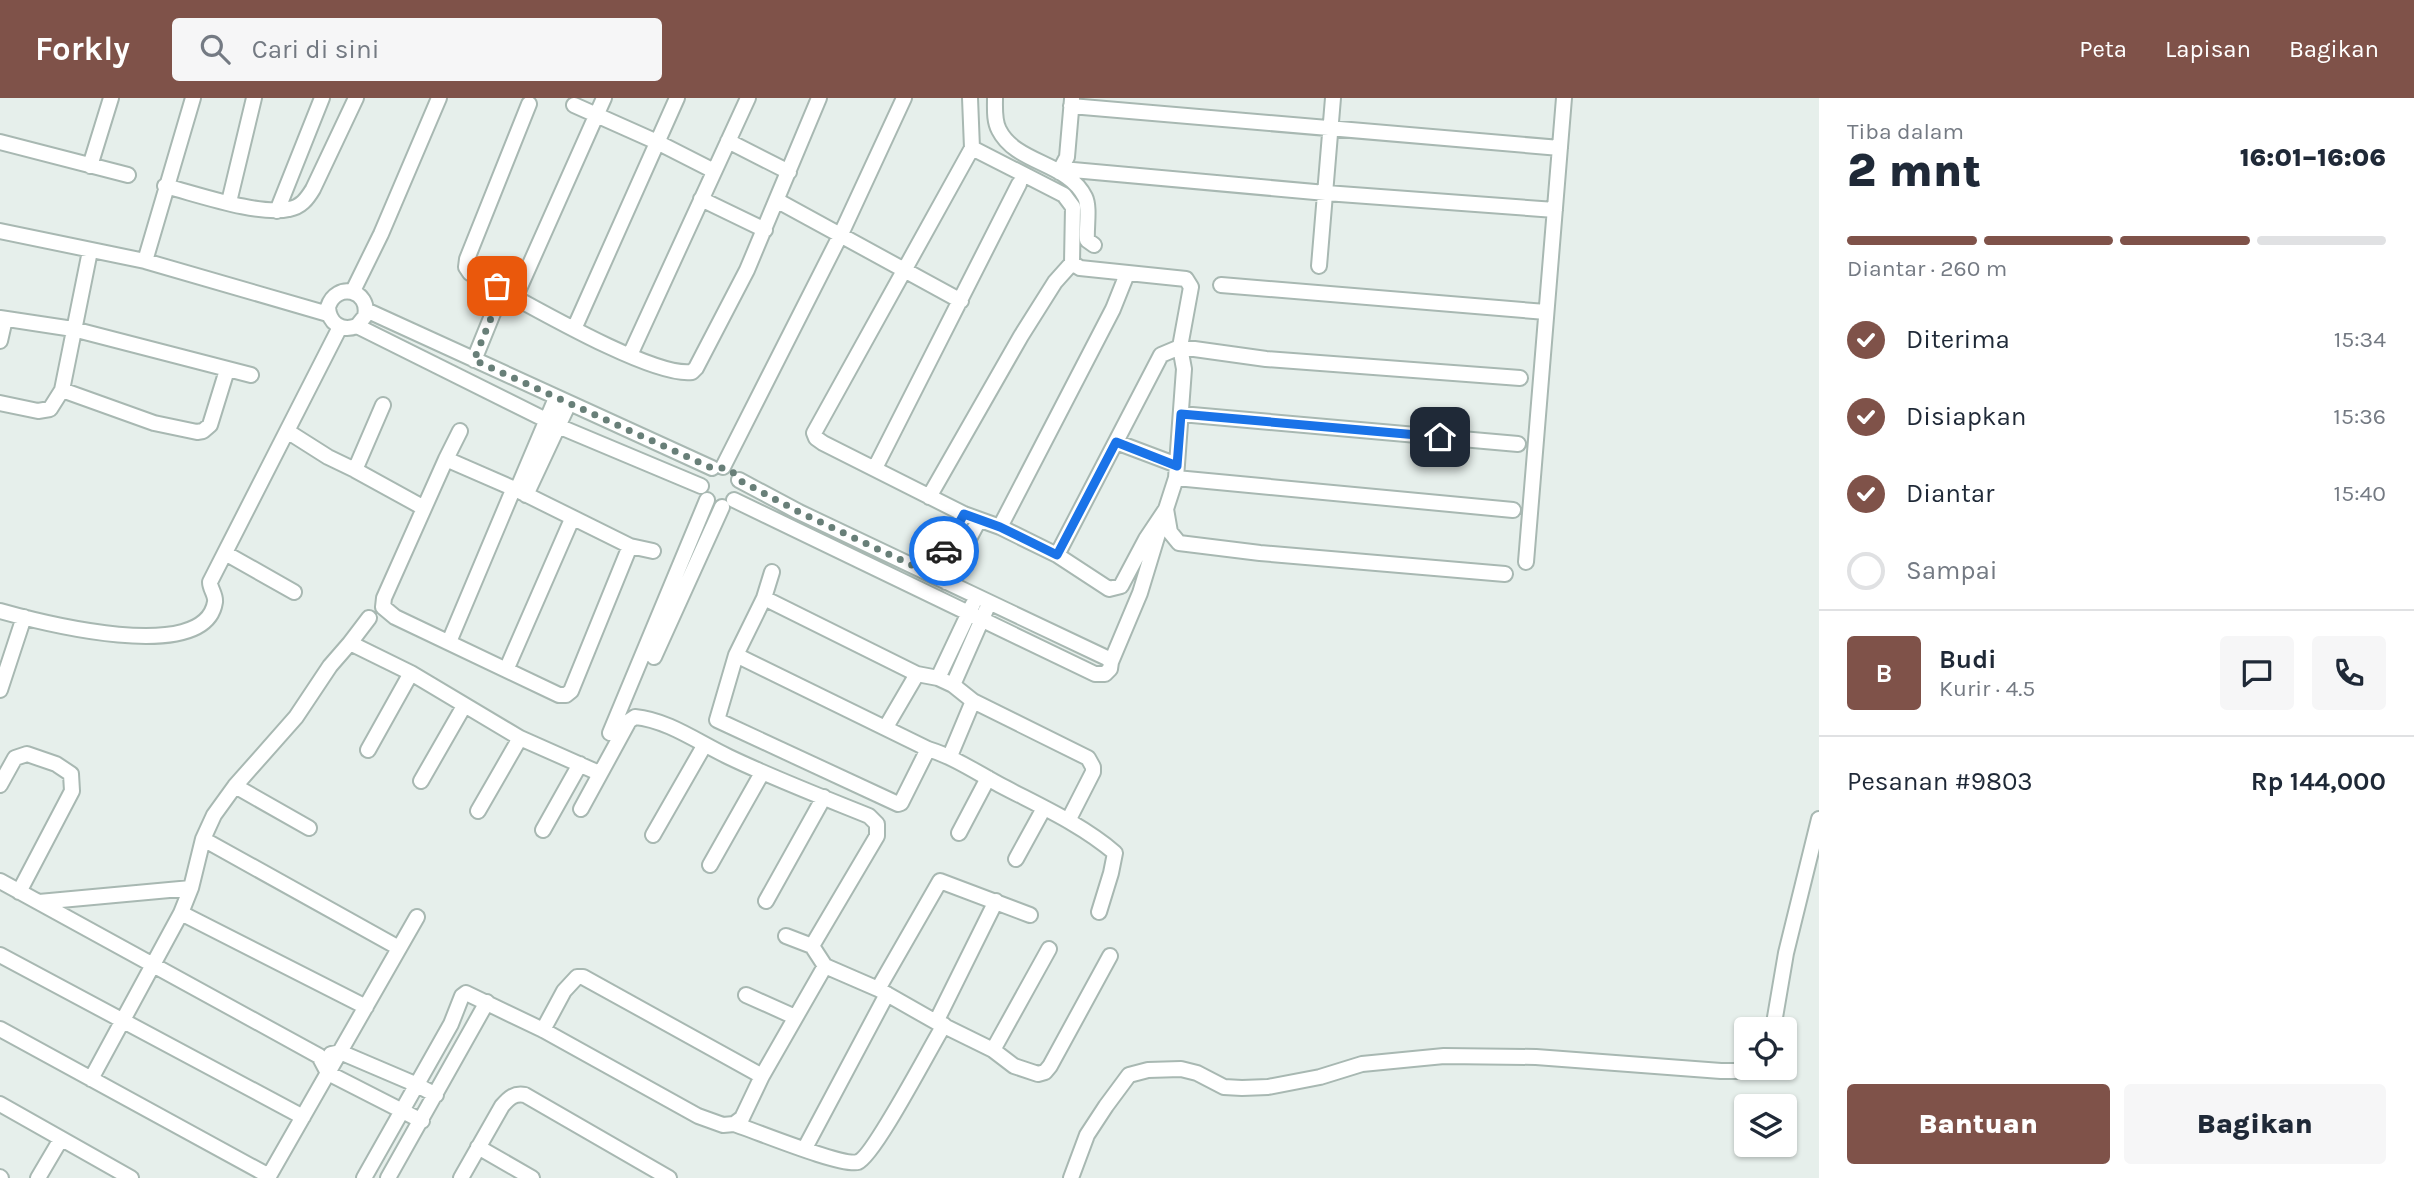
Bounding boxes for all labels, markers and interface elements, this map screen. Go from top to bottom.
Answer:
search box [172,18,662,81]
text: Forkly [35,30,130,68]
icon: search [196,30,234,68]
text: Cari di sini [252,34,380,65]
text: Peta [2079,35,2127,63]
text: Lapisan [2165,35,2251,63]
text: Bagikan [2289,35,2379,63]
text: Tiba dalam [1847,118,1964,145]
text: 16:01–16:06 [2240,142,2386,173]
text: 2 mnt [1847,144,1981,198]
text: Diantar · 260 m [1847,255,2007,282]
pin [467,256,527,316]
icon: bag [478,267,516,305]
icon: check [1847,321,1885,359]
text: Diterima [1906,324,2010,355]
text: 15:34 [2334,326,2386,353]
icon: check [1847,398,1885,436]
text: Disiapkan [1906,401,2026,432]
text: 15:36 [2333,403,2386,430]
pin [1410,407,1470,467]
icon: home [1421,418,1459,456]
icon: check [1847,475,1885,513]
text: Diantar [1906,478,1994,509]
text: 15:40 [2334,480,2386,507]
courier [909,516,979,586]
icon: car [925,532,963,570]
text: Sampai [1906,555,1998,586]
button: chat [2220,636,2294,710]
button: phone [2312,636,2386,710]
text: Budi [1939,644,1997,675]
text: B [1876,658,1892,689]
text: Kurir · 4.5 [1939,675,2035,702]
text: Pesanan #9803 [1847,766,2033,797]
text: Rp 144,000 [2251,766,2386,797]
map controls [1734,1017,1797,1157]
button: locate [1734,1017,1797,1080]
button: Bantuan [1847,1084,2110,1164]
button: Bagikan [2124,1084,2386,1164]
button: layers [1734,1094,1797,1157]

